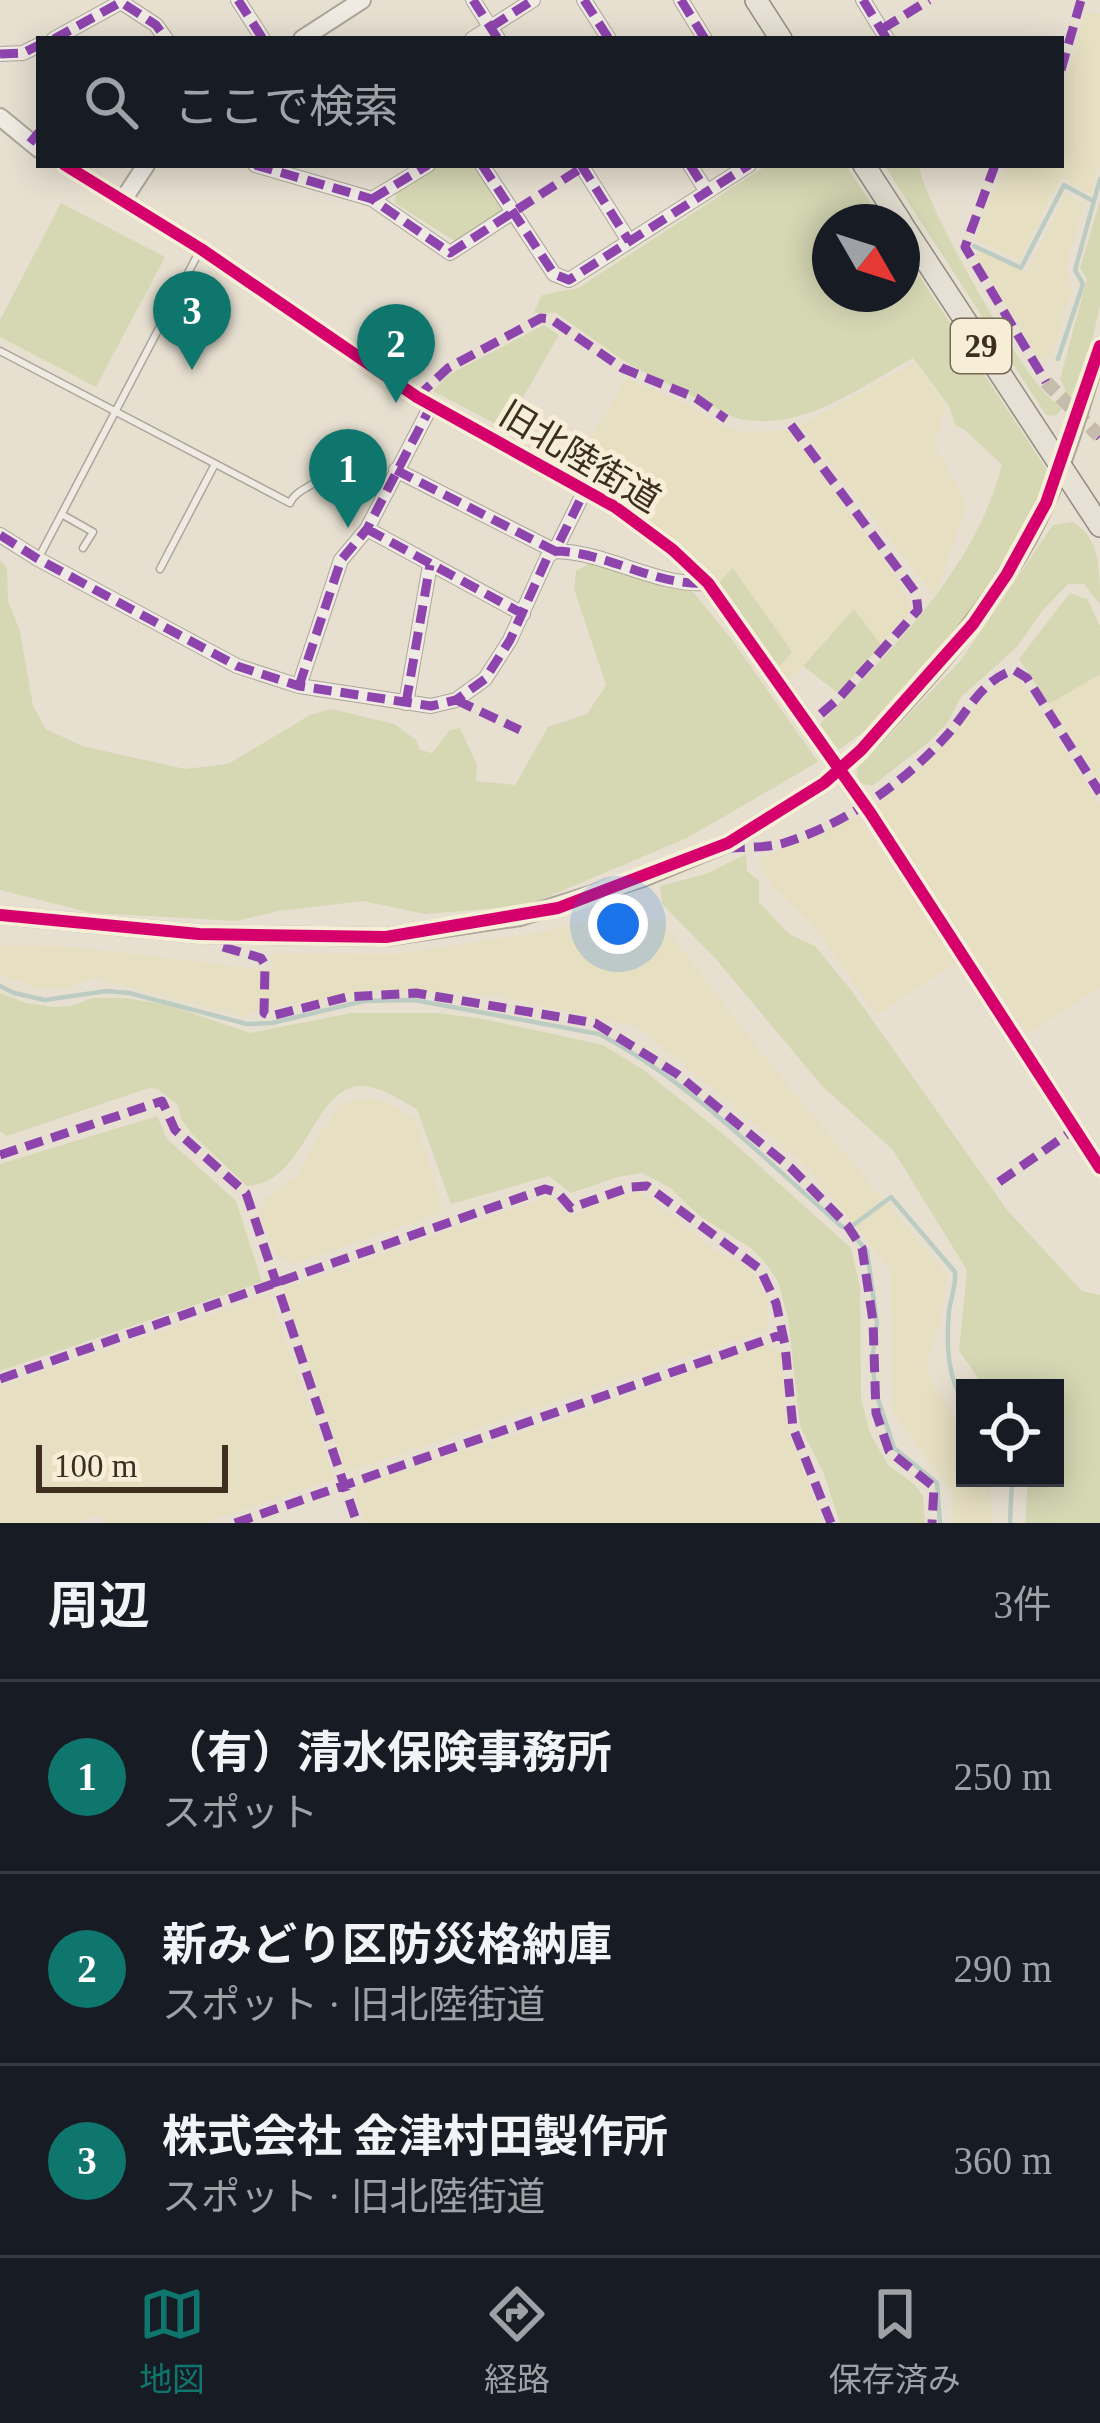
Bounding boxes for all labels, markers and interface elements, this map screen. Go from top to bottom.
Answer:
search box [36,36,1064,168]
icon: search [78,69,144,135]
text: ここで検索 [174,82,399,132]
north arrow [812,204,920,312]
pin: 3 [153,271,231,370]
pin: 2 [357,304,435,403]
road number: 29 [951,319,1011,373]
street label: 旧北陸街道 [493,393,667,521]
pin: 1 [309,429,387,528]
your location [588,894,648,954]
map controls [956,1379,1064,1487]
button: locate [956,1379,1064,1487]
scale bar [36,1439,228,1492]
text: 100 m [54,1448,137,1484]
text: 周辺 [48,1578,150,1634]
text: 3件 [993,1583,1052,1626]
text: （有）清水保険事務所 [162,1728,612,1778]
text: 1 [77,1755,97,1798]
text: 250 m [953,1755,1052,1798]
text: スポット [162,1791,318,1834]
text: 新みどり区防災格納庫 [162,1920,612,1970]
text: 2 [77,1947,97,1990]
text: 290 m [953,1947,1052,1990]
text: スポット · 旧北陸街道 [162,1983,546,2026]
text: 株式会社 金津村田製作所 [162,2112,668,2162]
text: 3 [77,2139,97,2182]
text: 360 m [953,2139,1052,2182]
text: スポット · 旧北陸街道 [162,2175,546,2218]
tab: 地図 [139,2281,205,2401]
tab: 経路 [484,2281,550,2401]
tab: 保存済み [829,2281,961,2401]

